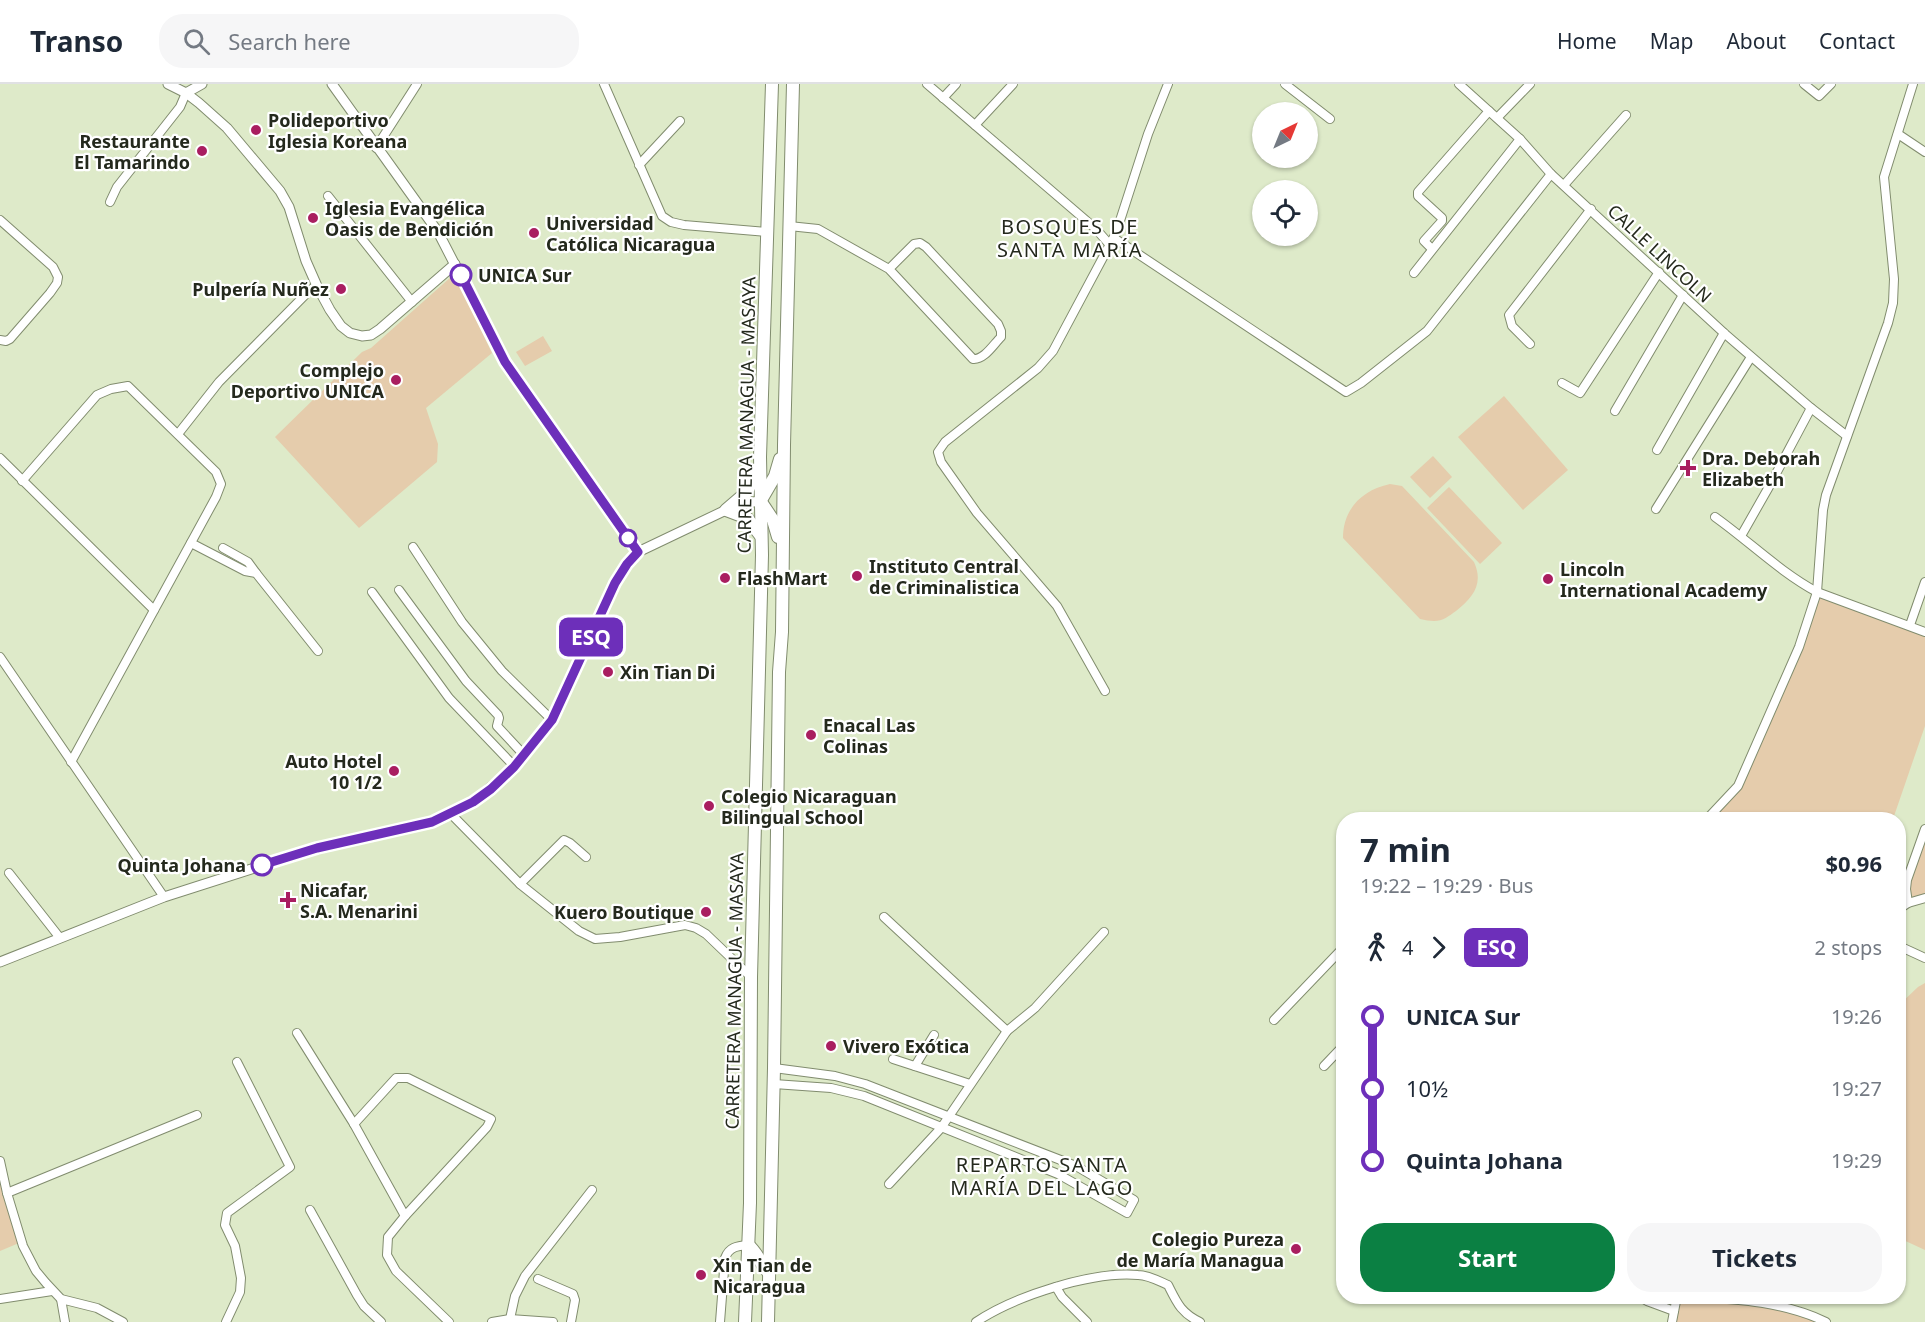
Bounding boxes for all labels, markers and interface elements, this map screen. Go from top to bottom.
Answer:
search box [159,14,579,68]
text: Transo [30,22,123,60]
icon: search [180,25,213,58]
text: Search here [228,26,351,56]
text: Home [1557,27,1617,55]
text: Map [1650,27,1693,55]
text: About [1726,27,1786,55]
text: Contact [1819,27,1895,55]
north arrow [1252,102,1318,168]
map controls [1252,102,1318,246]
place label: Polideportivo Iglesia Koreana [268,108,407,153]
marker: Polideportivo Iglesia Koreana [249,123,263,137]
place label: Restaurante El Tamarindo [74,129,190,174]
marker: Restaurante El Tamarindo [195,144,209,158]
button: locate [1252,180,1318,246]
place label: Iglesia Evangélica Oasis de Bendición [325,196,494,241]
street label: CALLE LINCOLN [1603,199,1717,307]
marker: Iglesia Evangélica Oasis de Bendición [306,211,320,225]
place label: Universidad Católica Nicaragua [546,211,715,256]
district label: BOSQUES DE SANTA MARÍA [997,213,1143,263]
marker: Universidad Católica Nicaragua [527,226,541,240]
place label: UNICA Sur [478,263,572,287]
marker: UNICA Sur [450,264,472,286]
street label: CARRETERA MANAGUA - MASAYA [732,276,760,554]
place label: Pulpería Nuñez [192,277,329,301]
marker: Pulpería Nuñez [334,282,348,296]
place label: Complejo Deportivo UNICA [231,358,385,403]
marker: Complejo Deportivo UNICA [389,373,403,387]
place label: Dra. Deborah Elizabeth [1702,446,1820,491]
marker: Dra. Deborah Elizabeth [1679,459,1697,477]
unlabelled marker [619,529,637,547]
place label: Instituto Central de Criminalistica [869,554,1019,599]
place label: Lincoln International Academy [1560,557,1768,602]
place label: FlashMart [737,566,828,590]
marker: Instituto Central de Criminalistica [850,569,864,583]
marker: FlashMart [718,571,732,585]
marker: Lincoln International Academy [1541,572,1555,586]
line badge: ESQ [556,618,626,656]
text: ESQ [571,623,611,651]
place label: Xin Tian Di [620,660,715,684]
marker: Xin Tian Di [601,665,615,679]
place label: Enacal Las Colinas [823,713,916,758]
marker: Enacal Las Colinas [804,728,818,742]
place label: Auto Hotel 10 1/2 [285,749,382,794]
marker: Auto Hotel 10 1/2 [387,764,401,778]
place label: Colegio Nicaraguan Bilingual School [721,784,897,829]
marker: Colegio Nicaraguan Bilingual School [702,799,716,813]
text: 7 min [1360,827,1451,872]
text: $0.96 [1825,848,1882,878]
street label: CARRETERA MANAGUA - MASAYA [720,852,748,1130]
place label: Quinta Johana [118,853,246,877]
marker: Quinta Johana [251,854,273,876]
text: 19:22 – 19:29 · Bus [1360,872,1533,899]
place label: Nicafar, S.A. Menarini [300,878,418,923]
marker: Nicafar, S.A. Menarini [281,893,295,907]
place label: Kuero Boutique [554,900,694,924]
marker: Kuero Boutique [699,905,713,919]
icon: walk [1360,931,1393,964]
icon: forward [1422,931,1455,964]
text: ESQ [1476,933,1516,961]
text: 4 [1402,934,1413,961]
text: 2 stops [1815,934,1882,961]
text: UNICA Sur [1406,1001,1520,1031]
text: 19:26 [1831,1003,1882,1030]
place label: Vivero Exótica [843,1034,969,1058]
marker: Vivero Exótica [824,1039,838,1053]
text: 10½ [1406,1073,1448,1103]
text: 19:27 [1831,1075,1882,1102]
text: Quinta Johana [1406,1145,1563,1175]
text: 19:29 [1831,1147,1882,1174]
district label: REPARTO SANTA MARÍA DEL LAGO [950,1151,1134,1201]
button: Start [1360,1223,1615,1292]
button: Tickets [1627,1223,1882,1292]
place label: Colegio Pureza de María Managua [1116,1227,1284,1272]
marker: Colegio Pureza de María Managua [1289,1242,1303,1256]
place label: Xin Tian de Nicaragua [713,1253,812,1298]
marker: Xin Tian de Nicaragua [694,1268,708,1282]

